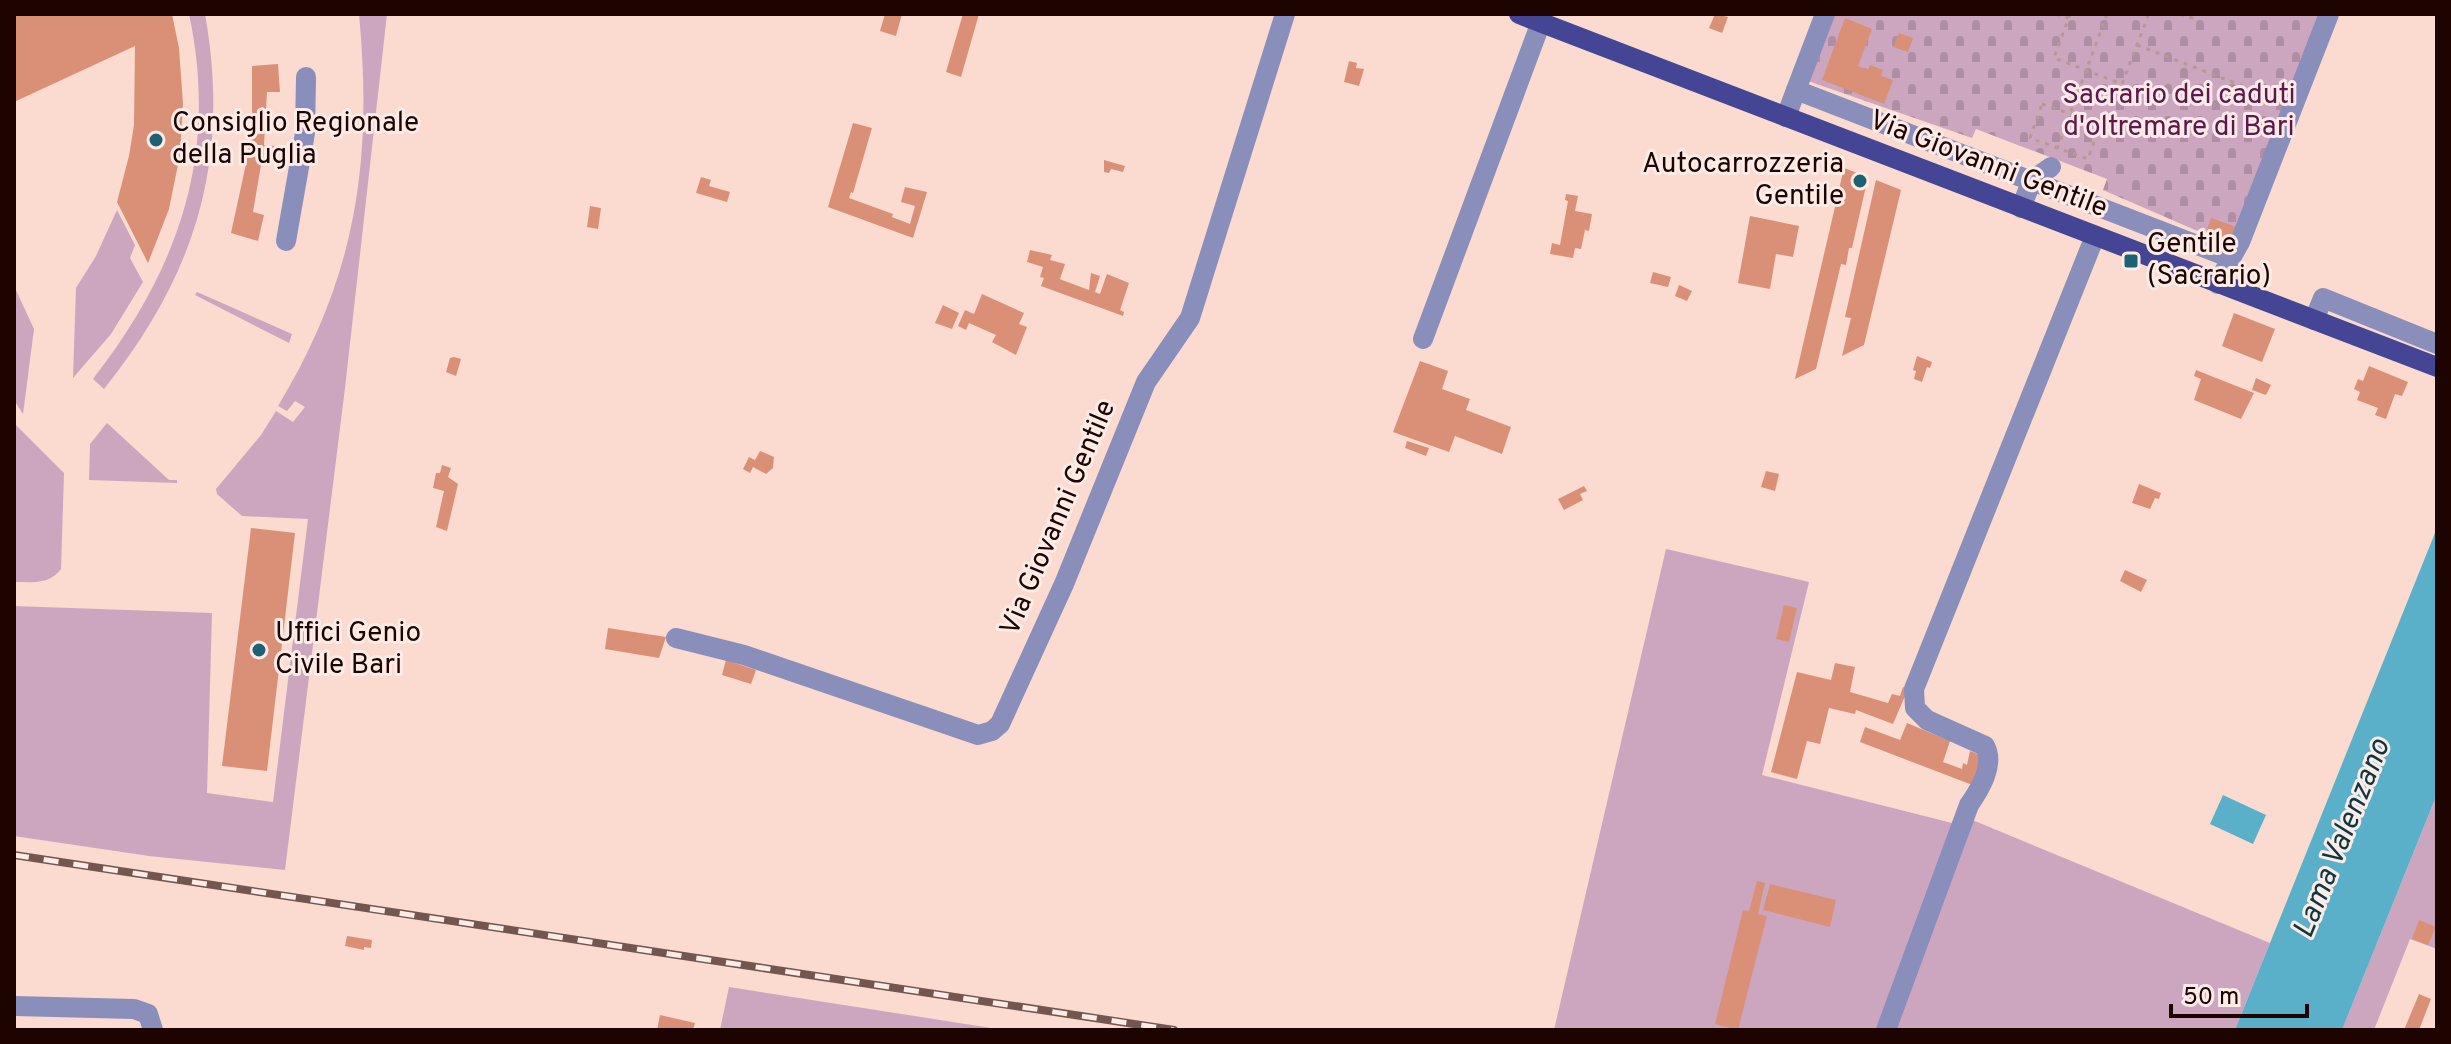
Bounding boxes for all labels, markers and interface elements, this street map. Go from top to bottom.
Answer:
park label: Sacrario dei caduti d'oltremare di Bari [2062,78,2296,146]
street label: Via Giovanni Gentile [1864,103,2112,227]
place label: Consiglio Regionale della Puglia [172,106,419,174]
marker: Consiglio Regionale della Puglia [147,131,165,149]
place label: Autocarrozzeria Gentile [1642,147,1844,215]
marker: Autocarrozzeria Gentile [1851,172,1869,190]
place label: Gentile (Sacrario) [2147,227,2271,295]
marker: Gentile (Sacrario) [2122,252,2140,270]
street label: Via Giovanni Gentile [993,395,1125,641]
place label: Uffici Genio Civile Bari [275,616,421,684]
marker: Uffici Genio Civile Bari [250,641,268,659]
water label: Lama Valenzano [2286,734,2400,944]
scale bar [2171,968,2307,1018]
text: 50 m [2183,983,2239,1013]

